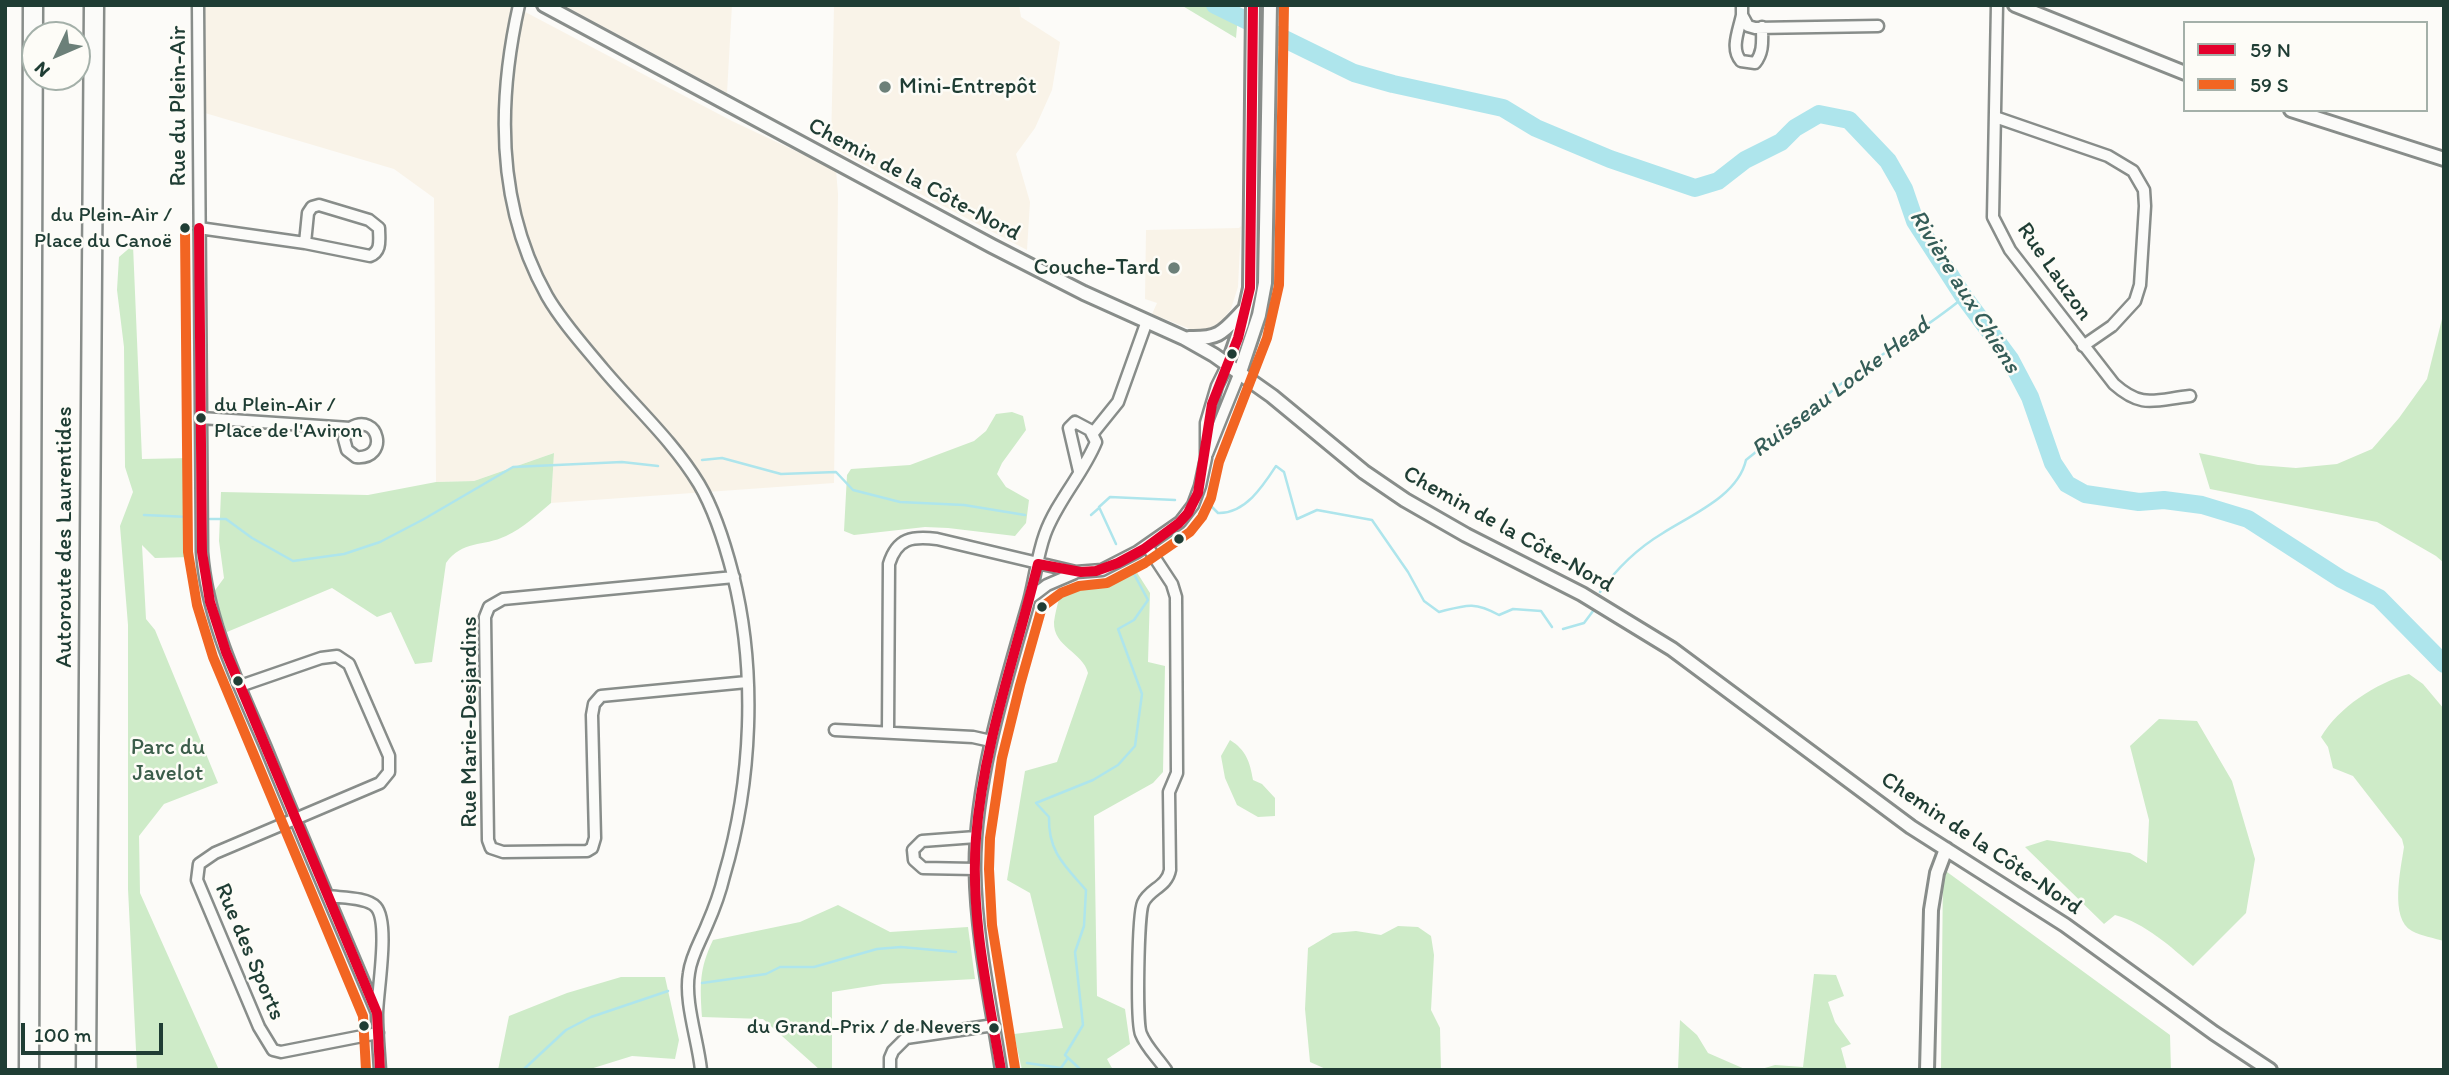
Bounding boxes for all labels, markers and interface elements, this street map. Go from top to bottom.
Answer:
north arrow [21,21,91,91]
legend [2183,21,2428,112]
street label: Rue du Plein-Air [165,26,193,186]
text: 59 N [2250,37,2291,62]
text: N [29,57,55,82]
text: 59 S [2250,72,2289,97]
place label: Mini-Entrepôt [899,73,1037,101]
marker: Mini-Entrepôt [877,79,893,95]
street label: Chemin de la Côte-Nord [803,112,1025,248]
place label: du Plein-Air / Place du Canoë [34,203,172,253]
water label: Rivière aux Chiens [1902,205,2026,379]
street label: Rue Lauzon [2010,218,2098,326]
marker: du Plein-Air / Place du Canoë [178,221,192,235]
place label: Couche-Tard [1034,254,1160,282]
marker: Couche-Tard [1166,260,1182,276]
water label: Ruisseau Locke Head [1746,312,1936,464]
unlabelled marker [1225,347,1239,361]
place label: du Plein-Air / Place de l'Aviron [214,393,363,443]
street label: Autoroute des Laurentides [51,406,79,668]
marker: du Plein-Air / Place de l'Aviron [194,411,208,425]
street label: Chemin de la Côte-Nord [1398,461,1618,599]
unlabelled marker [1172,532,1186,546]
unlabelled marker [1035,600,1049,614]
street label: Rue Marie-Desjardins [456,616,484,828]
unlabelled marker [231,674,245,688]
park label: Parc du Javelot [131,734,205,788]
street label: Chemin de la Côte-Nord [1875,766,2087,922]
street label: Rue des Sports [208,879,290,1025]
scale bar [24,1009,166,1052]
place label: du Grand-Prix / de Nevers [747,1015,981,1041]
unlabelled marker [357,1019,371,1033]
marker: du Grand-Prix / de Nevers [987,1021,1001,1035]
text: 100 m [34,1022,92,1047]

